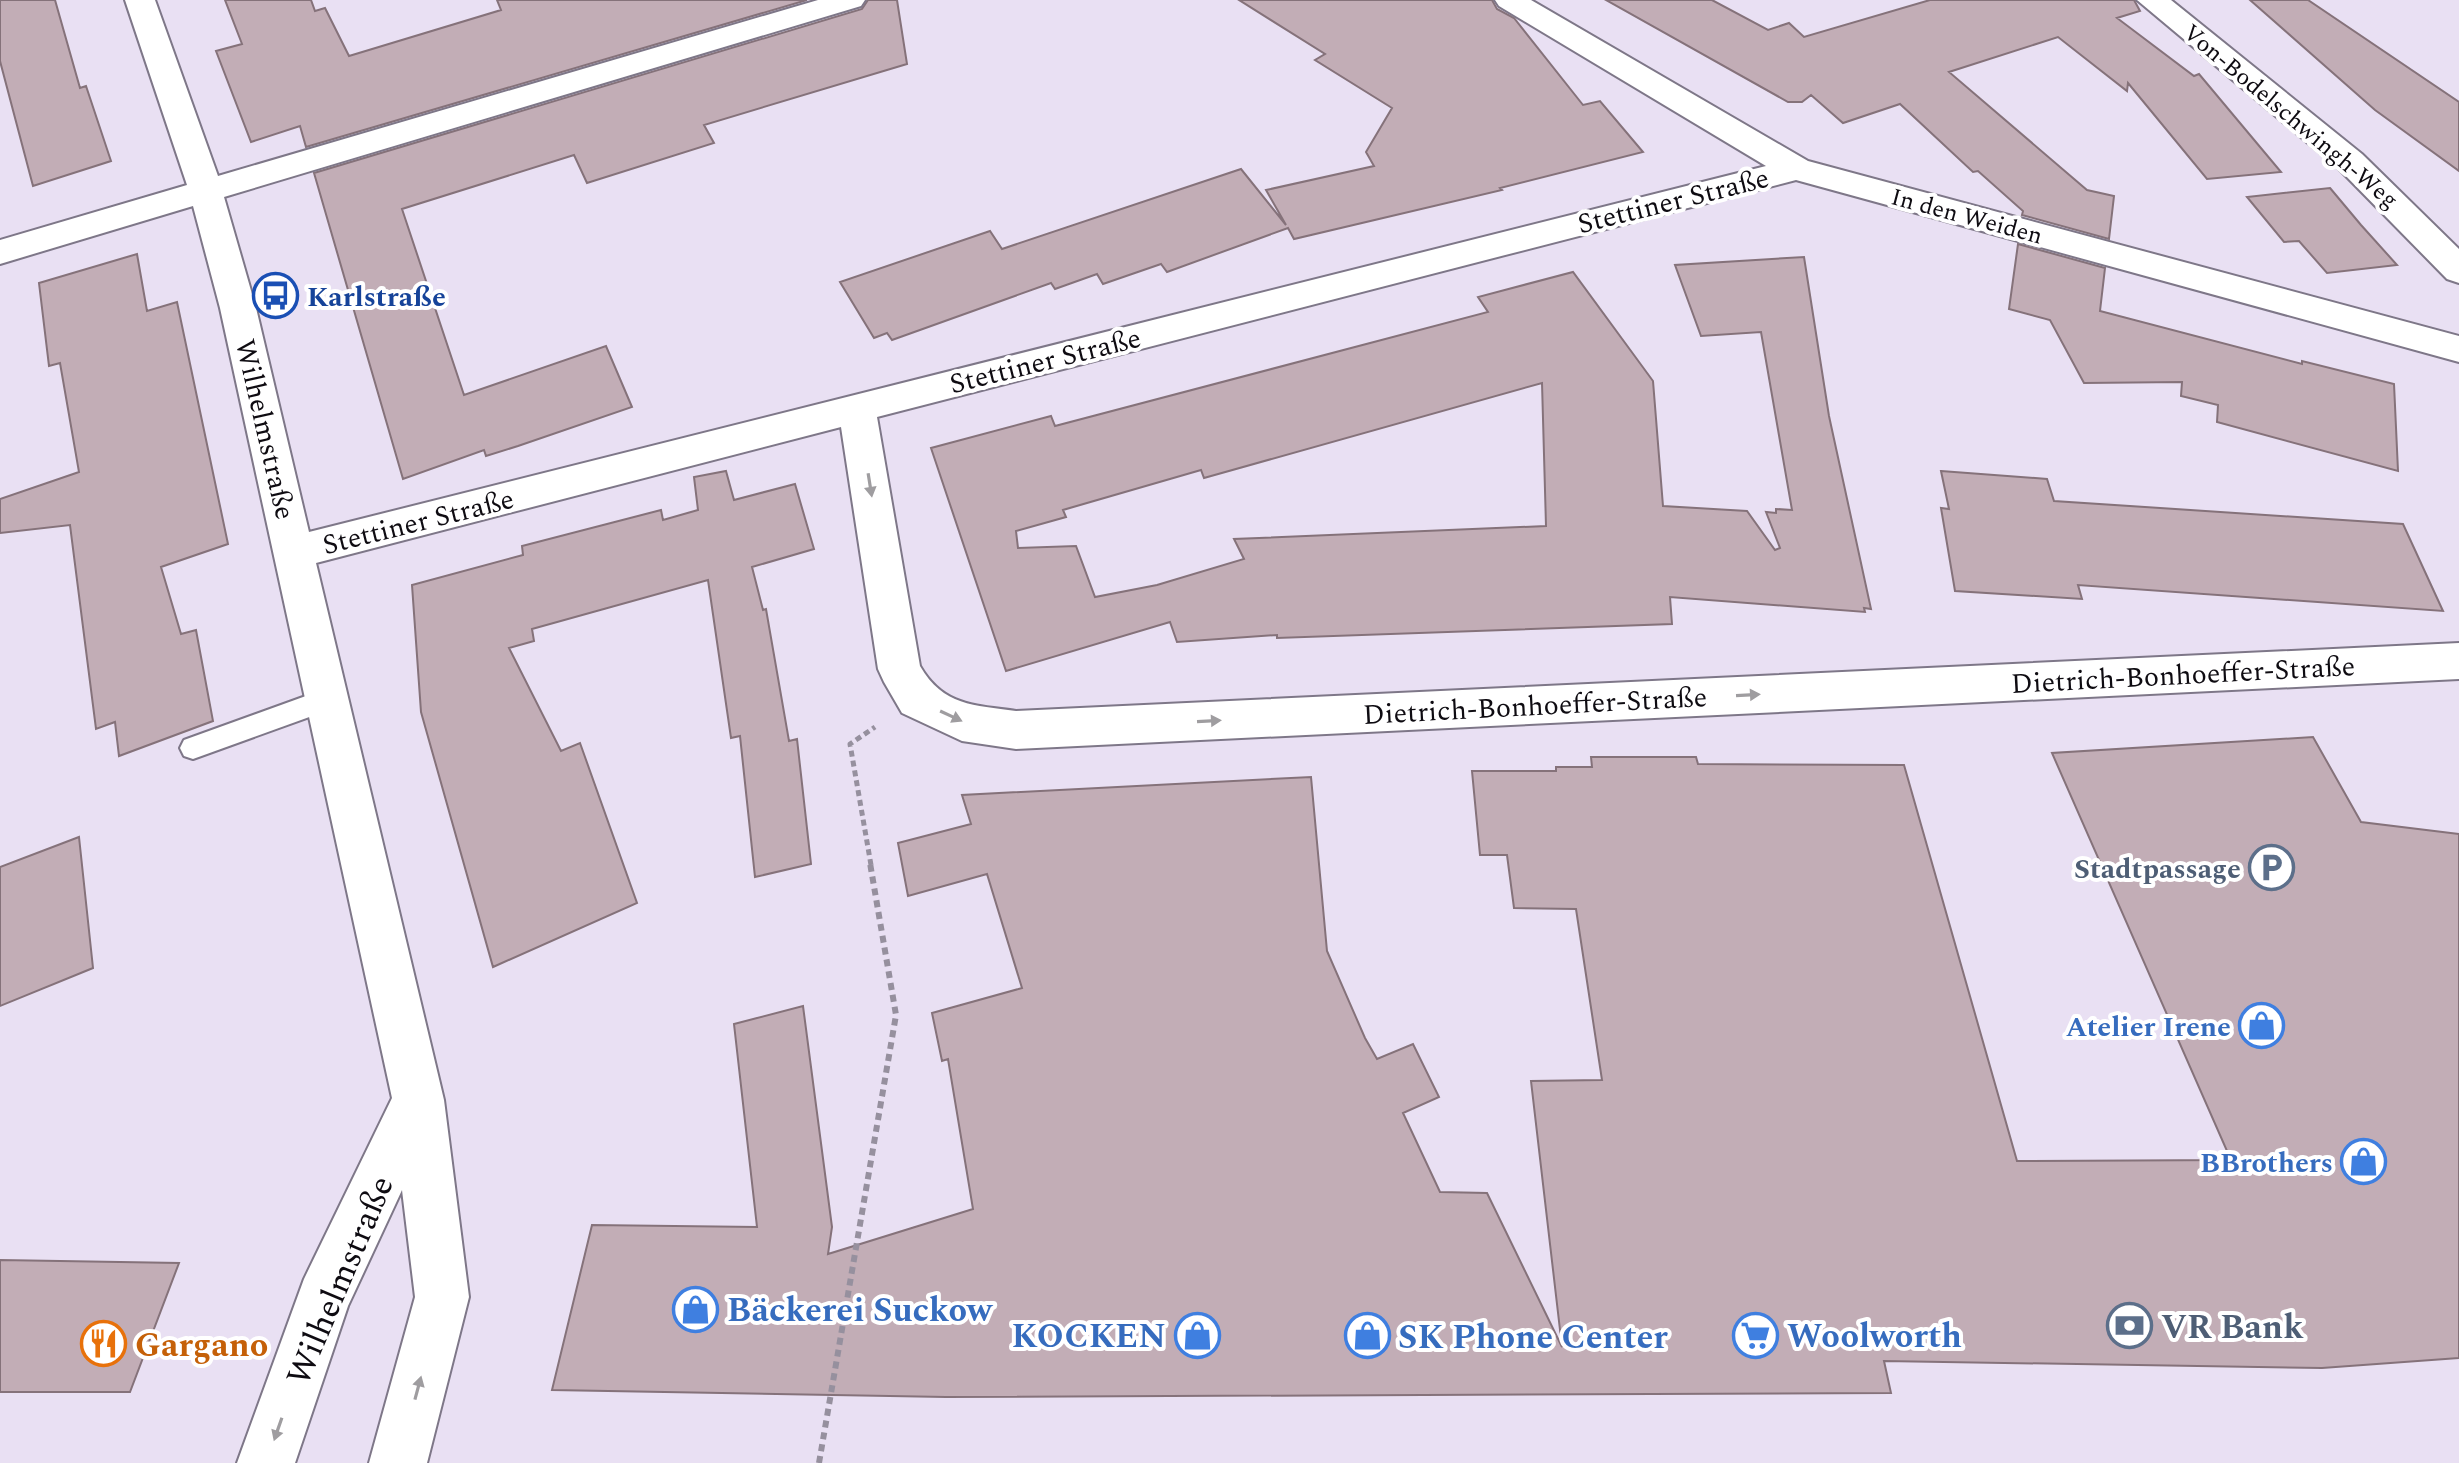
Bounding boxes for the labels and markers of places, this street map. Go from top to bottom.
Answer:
bus stop icon: Karlstraße [252,272,300,320]
place label: Karlstraße [307,276,446,319]
parking icon: Stadtpassage [2248,844,2296,892]
place label: Stadtpassage [2074,848,2241,891]
shop icon: Atelier Irene [2238,1002,2286,1050]
place label: Atelier Irene [2066,1006,2231,1049]
shop icon: BBrothers [2340,1138,2388,1186]
place label: BBrothers [2200,1142,2333,1185]
shop icon: Bäckerei Suckow [672,1285,720,1333]
place label: Bäckerei Suckow [727,1285,993,1337]
bank icon: VR Bank [2106,1302,2154,1350]
place label: VR Bank [2161,1302,2304,1354]
place label: KOCKEN [1011,1311,1166,1363]
shop icon: KOCKEN [1173,1311,1221,1359]
supermarket icon: Woolworth [1732,1311,1780,1359]
place label: Woolworth [1787,1311,1962,1363]
shop icon: SK Phone Center [1343,1312,1391,1360]
place label: SK Phone Center [1398,1312,1668,1364]
restaurant icon: Gargano [80,1320,128,1368]
place label: Gargano [135,1320,268,1372]

